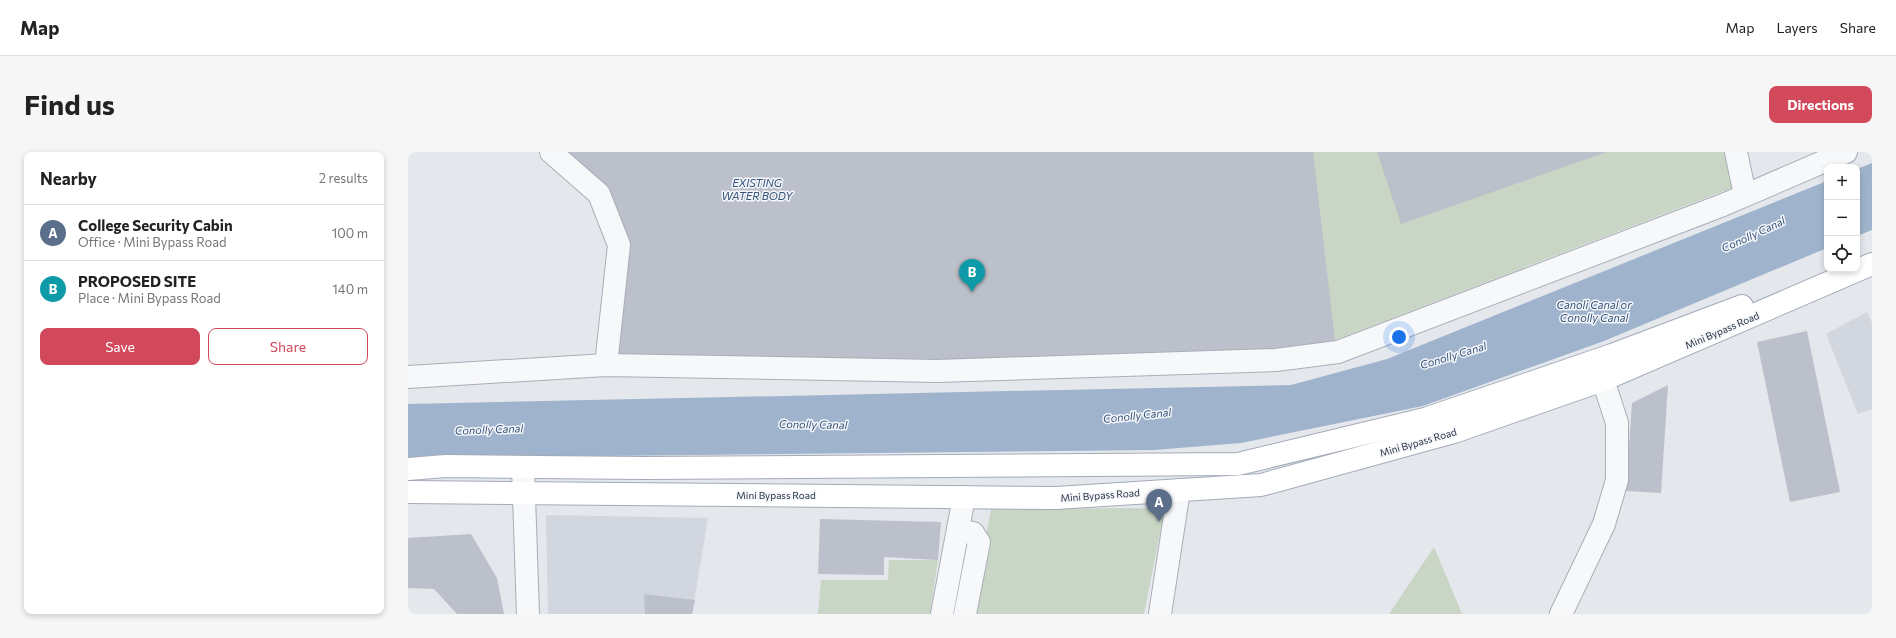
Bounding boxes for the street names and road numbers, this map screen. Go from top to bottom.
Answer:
street label: Mini Bypass Road [1683,309,1761,351]
street label: Mini Bypass Road [1378,425,1458,459]
street label: Mini Bypass Road [1060,486,1140,504]
street label: Mini Bypass Road [736,489,816,501]

